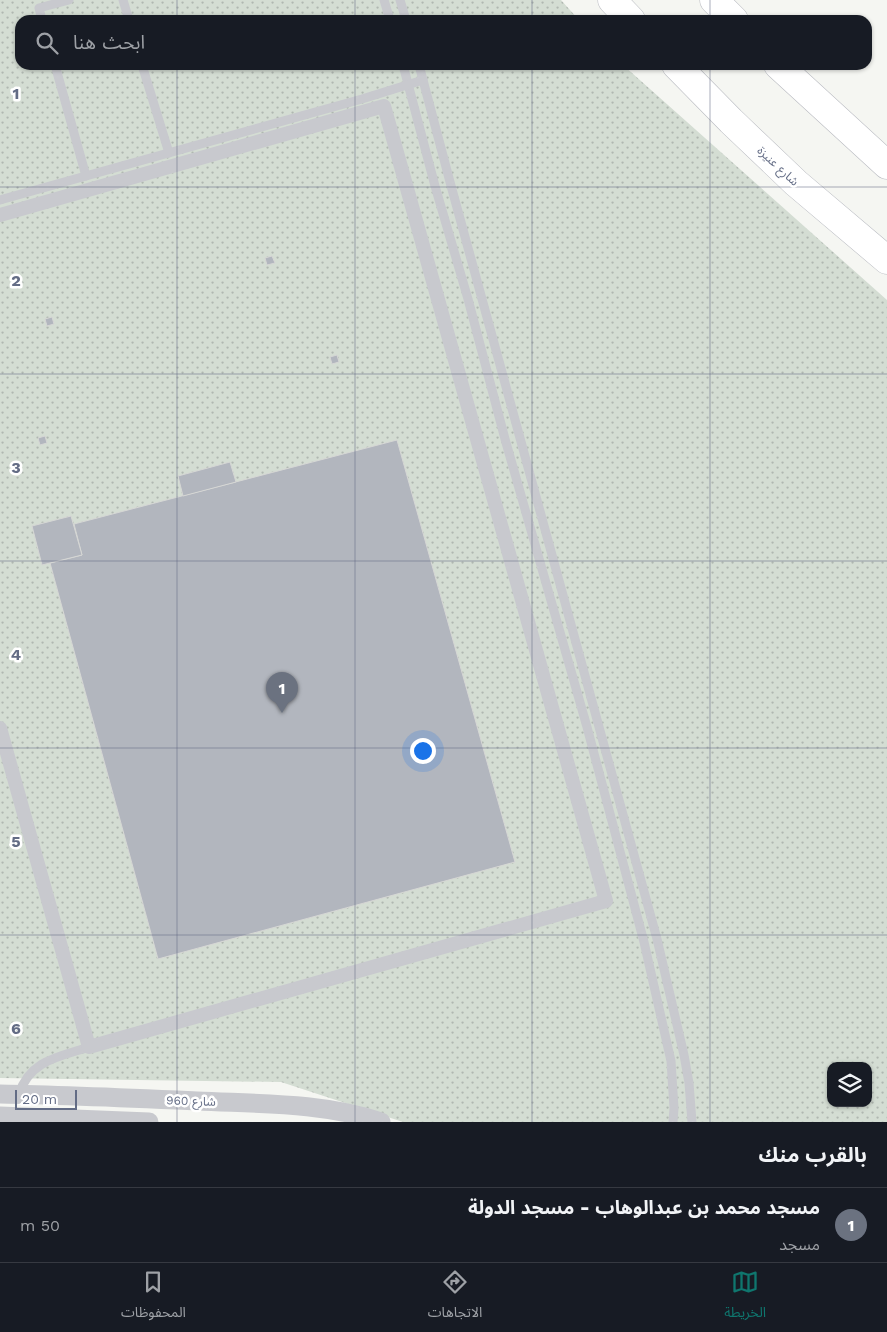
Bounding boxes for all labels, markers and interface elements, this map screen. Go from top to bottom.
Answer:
search box [15,15,872,70]
icon: search [33,29,61,57]
text: ابحث هنا [73,31,145,54]
text: 1 [13,84,19,103]
street label: شارع عنيزة [753,143,802,190]
text: 2 [11,271,21,290]
text: 3 [11,458,21,477]
text: 4 [11,645,21,664]
pin: 1 [266,672,298,713]
your location [410,738,436,764]
text: 5 [11,832,21,851]
text: 6 [11,1019,21,1038]
map controls [827,1062,872,1107]
button: layers [827,1062,872,1107]
scale bar [15,1087,78,1110]
text: 20 m [22,1091,57,1107]
street label: شارع 960 [166,1093,216,1111]
text: بالقرب منك [759,1142,867,1167]
text: مسجد محمد بن عبدالوهاب - مسجد الدولة [468,1196,820,1219]
text: 50 m [20,1216,60,1235]
text: 1 [848,1216,854,1235]
text: مسجد [779,1235,820,1254]
tab: المحفوظات [121,1268,186,1327]
tab: الاتجاهات [428,1268,482,1327]
tab: الخريطة [724,1268,766,1327]

